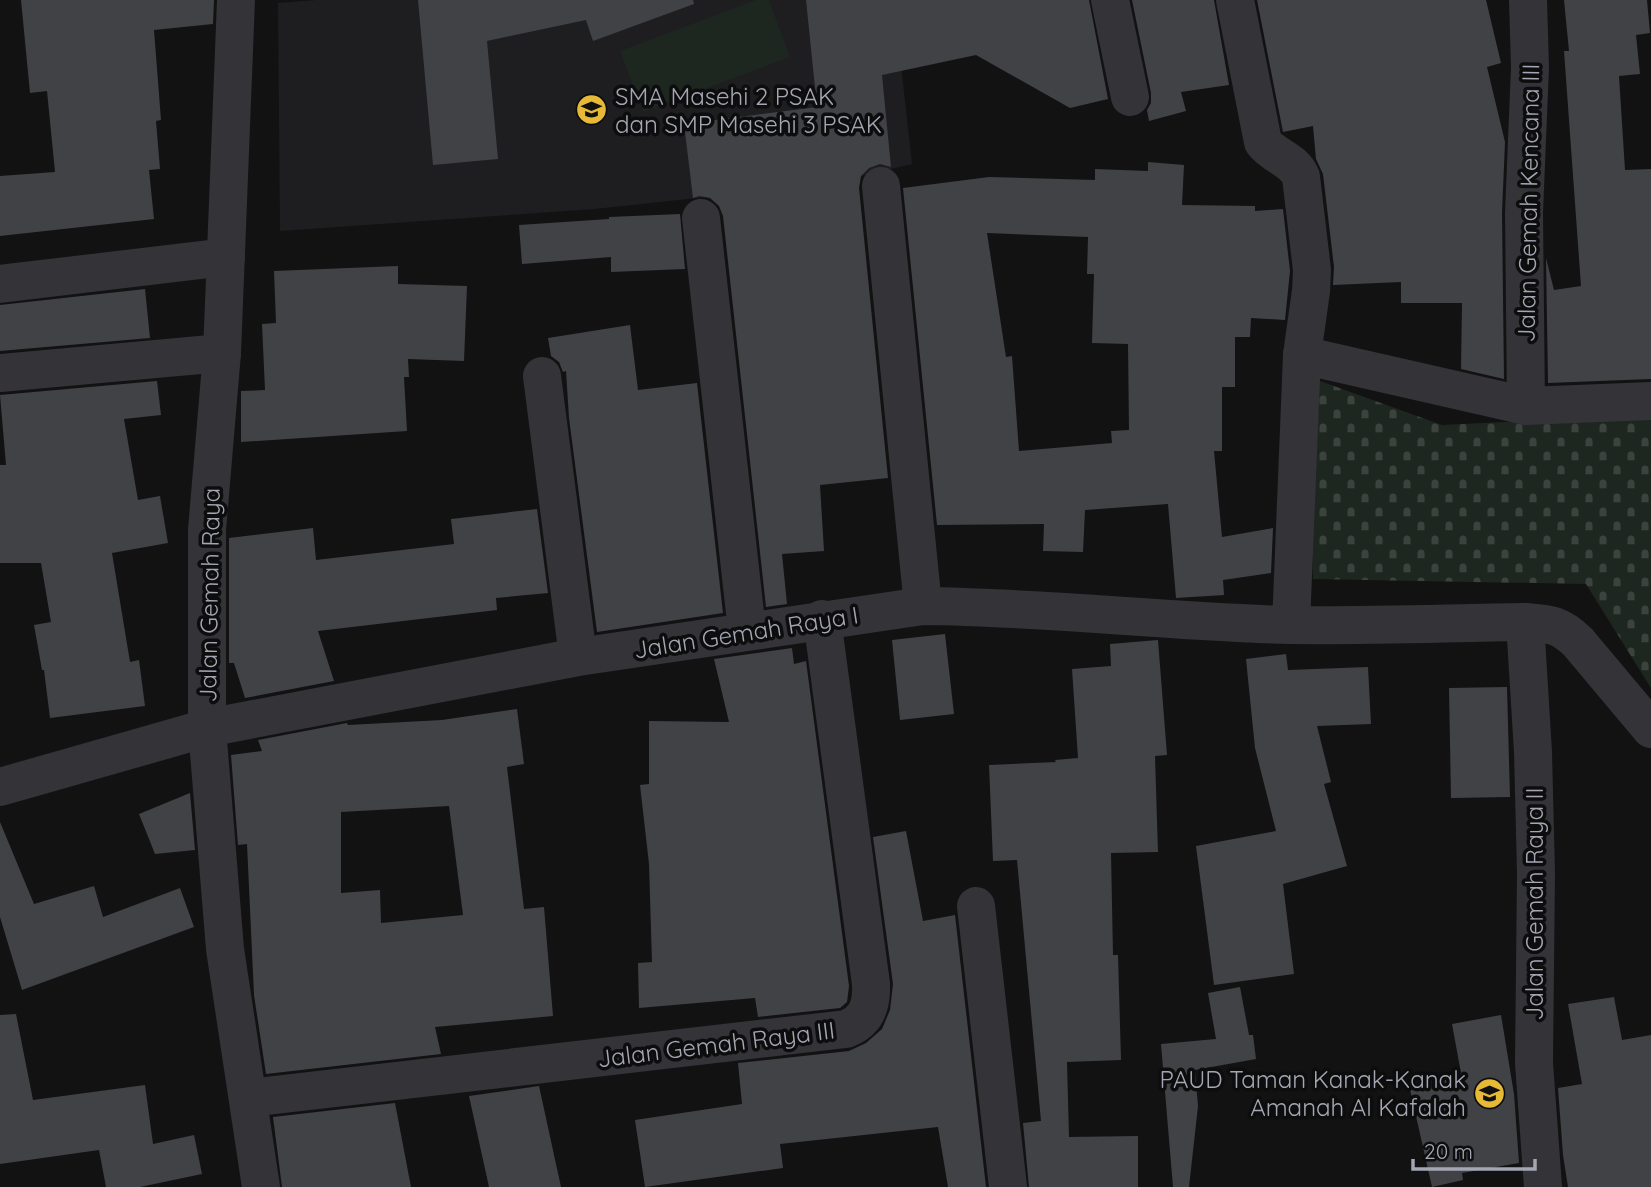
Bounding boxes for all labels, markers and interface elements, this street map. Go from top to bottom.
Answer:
street label: Jalan Gemah Kencana III [1511,63,1545,343]
place label: SMA Masehi 2 PSAK dan SMP Masehi 3 PSAK [615,81,882,139]
school or university icon: SMA Masehi 2 PSAK dan SMP Masehi 3 PSAK [575,93,609,127]
street label: Jalan Gemah Raya [192,487,226,703]
street label: Jalan Gemah Raya I [632,599,860,665]
street label: Jalan Gemah Raya II [1519,787,1549,1021]
street label: Jalan Gemah Raya III [596,1015,836,1073]
place label: PAUD Taman Kanak-Kanak Amanah Al Kafalah [1160,1064,1466,1122]
school or university icon: PAUD Taman Kanak-Kanak Amanah Al Kafalah [1472,1076,1506,1110]
scale bar [1413,1128,1536,1172]
text: 20 m [1424,1138,1473,1164]

